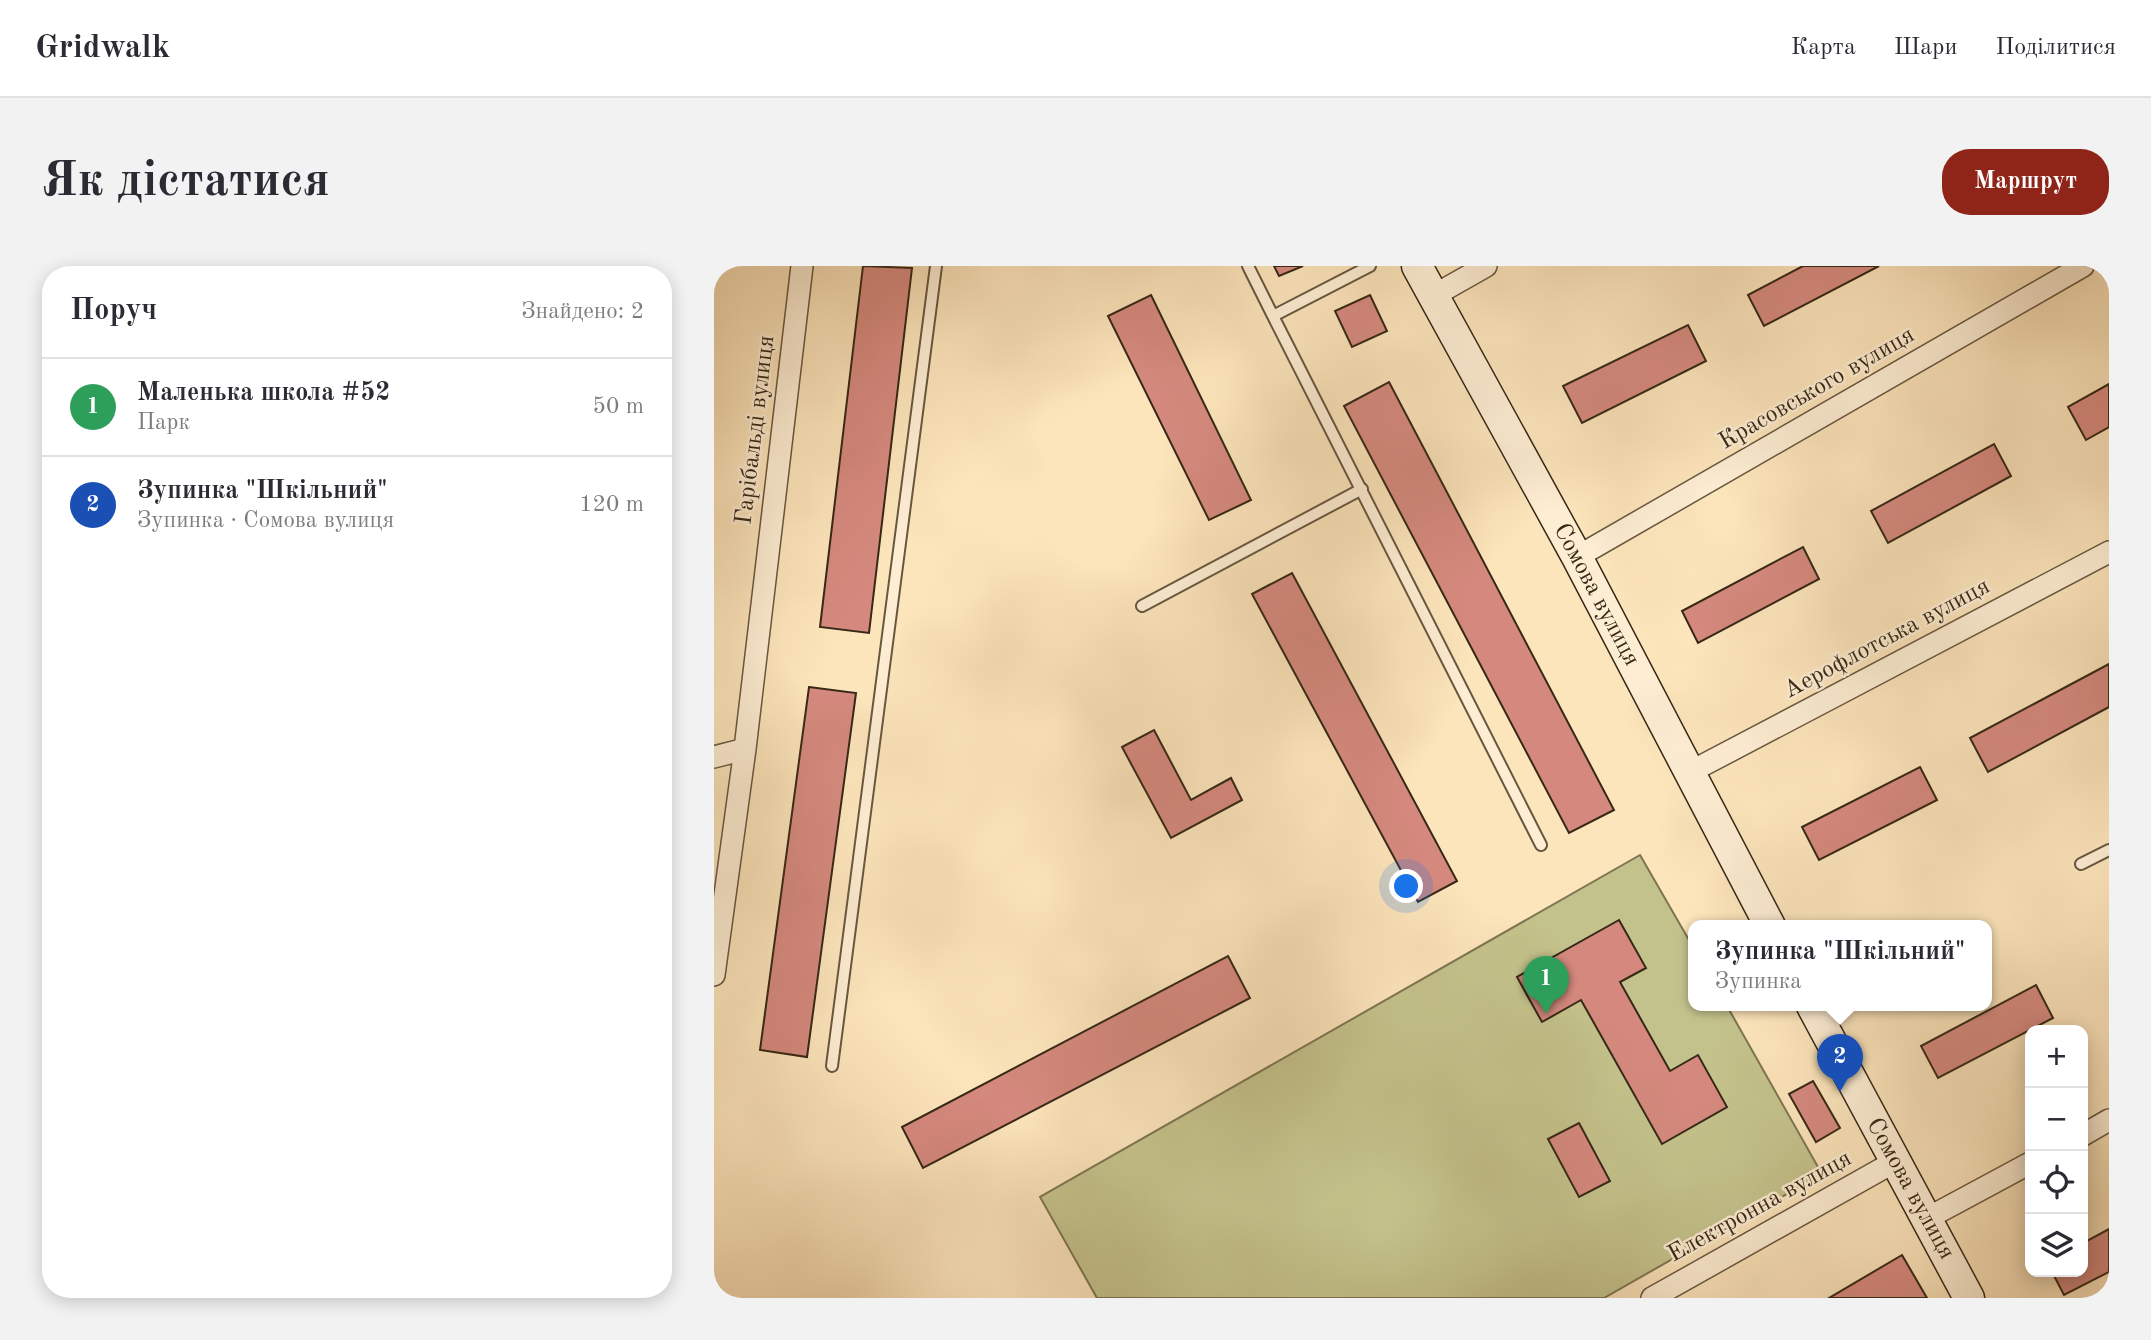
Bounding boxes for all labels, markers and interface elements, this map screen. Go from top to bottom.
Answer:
text: Gridwalk [35,32,170,65]
text: Карта [1791,36,1856,60]
text: Шари [1894,36,1957,60]
text: Поділитися [1995,36,2116,60]
button: Маршрут [1942,149,2109,215]
text: Як дістатися [42,158,330,207]
text: Поруч [70,296,157,326]
text: Знайдено: 2 [521,300,644,323]
street label: Красовського вулиця [1715,323,1919,455]
street label: Гарібальді вулиця [732,334,780,526]
text: Маленька школа #52 [137,380,390,406]
text: 1 [86,395,100,418]
text: 50 m [593,395,644,418]
text: Парк [137,411,190,434]
text: Зупинка "Шкільний" [137,478,388,504]
text: 2 [86,493,100,516]
text: 120 m [579,493,644,516]
text: Зупинка · Сомова вулиця [137,509,394,532]
street label: Сомова вулиця [1548,520,1644,670]
street label: Аерофлотська вулиця [1780,575,1994,703]
your location [1389,869,1423,903]
popup [1688,920,1992,1011]
text: Зупинка "Шкільний" [1715,939,1965,965]
pin: 1 [1523,956,1569,1014]
text: Зупинка [1715,970,1802,993]
map controls [2025,1025,2088,1277]
button: + [2025,1025,2088,1088]
pin: 2 [1817,1034,1863,1092]
button: − [2025,1088,2088,1151]
street label: Сомова вулиця [1861,1114,1959,1264]
street label: Електронна вулиця [1664,1147,1856,1267]
button: locate [2025,1151,2088,1214]
button: layers [2025,1214,2088,1277]

